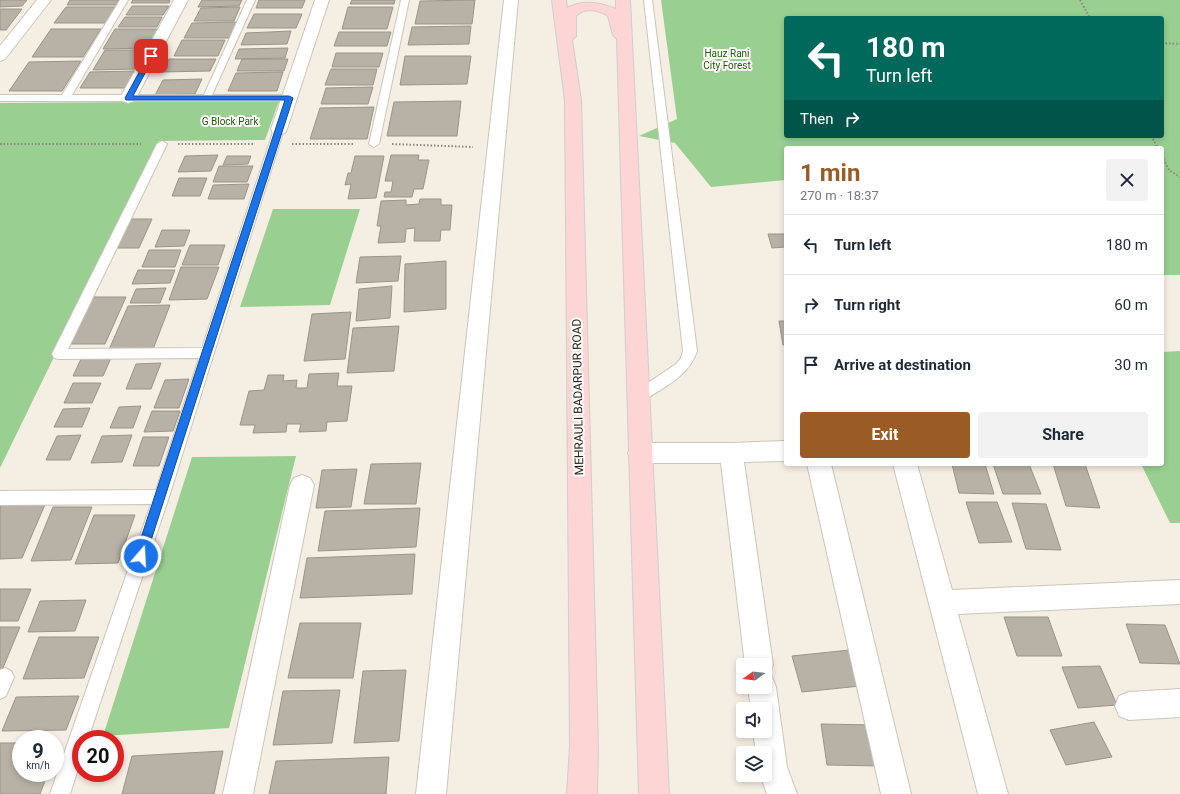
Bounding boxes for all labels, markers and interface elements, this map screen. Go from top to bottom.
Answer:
text: 180 m [866,31,945,64]
icon: left [800,32,852,84]
pin [134,39,168,73]
icon: arrive [140,45,162,67]
park label: Hauz Rani City Forest [703,48,751,71]
text: Turn left [866,65,932,86]
icon: right [841,108,863,130]
text: Then [800,110,833,128]
park label: G Block Park [202,116,259,127]
text: 1 min [800,159,860,187]
button: close [1106,159,1148,201]
text: 270 m · 18:37 [800,188,879,203]
icon: left [800,234,822,256]
text: Turn left [834,236,891,254]
text: 180 m [1106,236,1148,254]
icon: right [800,294,822,316]
text: Turn right [834,296,900,314]
text: 60 m [1114,296,1148,314]
street label: MEHRAULI BADARPUR ROAD [570,318,586,475]
icon: arrive [800,354,822,376]
text: Arrive at destination [834,356,971,374]
text: 30 m [1114,356,1148,374]
button: Exit [800,412,970,458]
button: Share [978,412,1148,458]
position arrow [120,535,162,577]
north arrow [736,658,772,694]
map controls [736,658,772,782]
button: sound [736,702,772,738]
speed limit sign: 20 [72,730,124,782]
text: 9 [32,739,44,763]
button: layers [736,746,772,782]
text: km/h [26,760,50,771]

